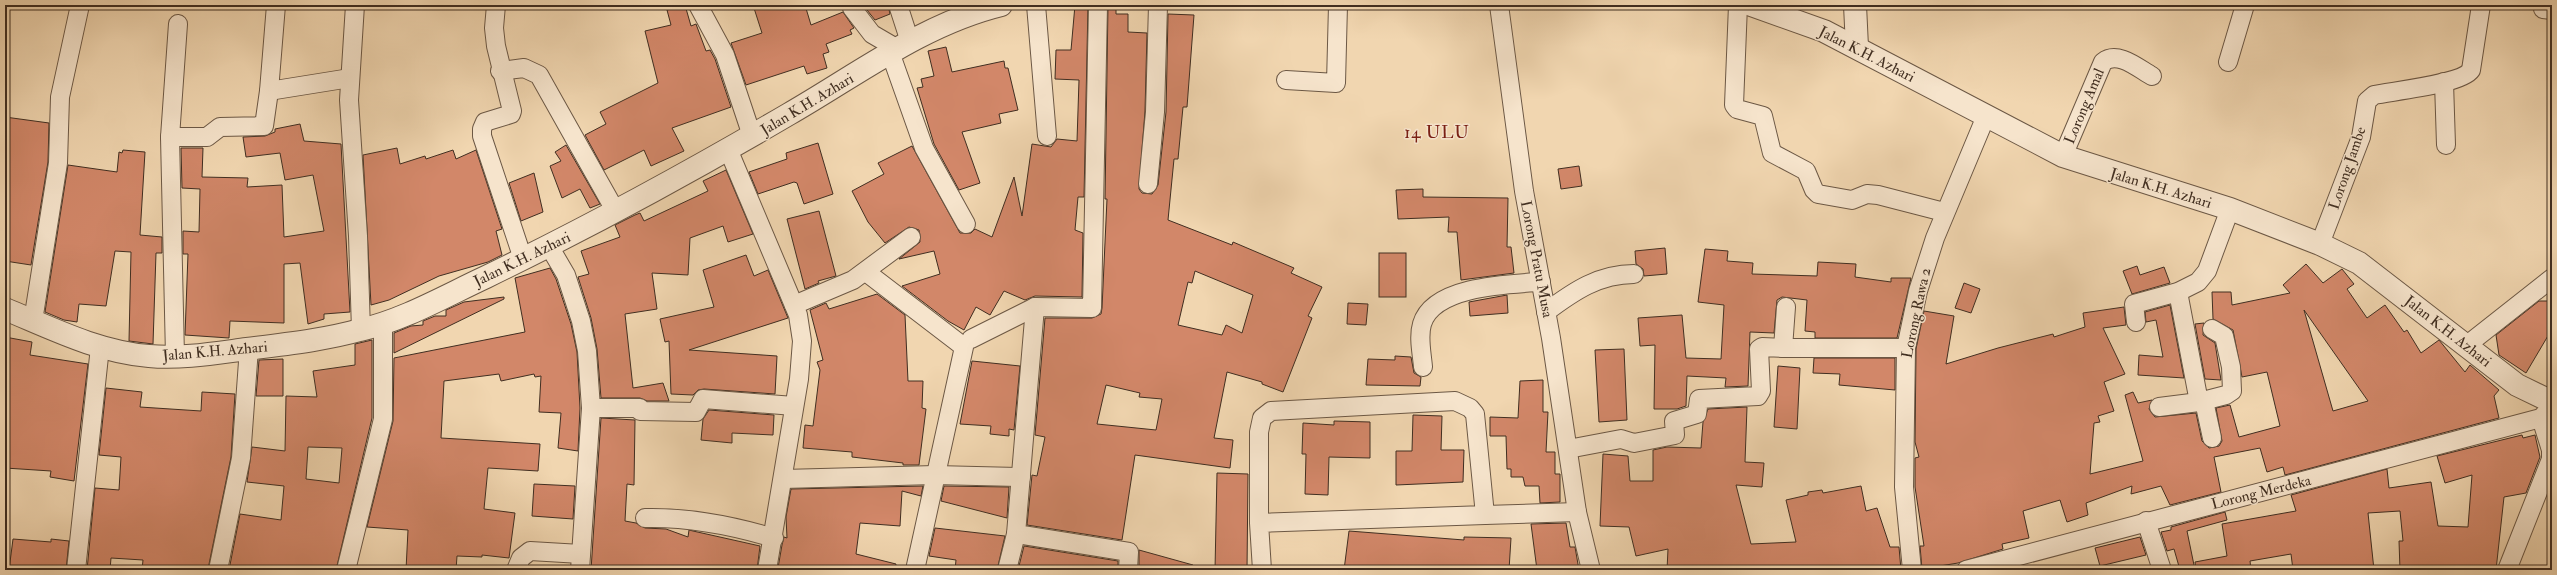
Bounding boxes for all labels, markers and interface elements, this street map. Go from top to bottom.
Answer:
street label: Jalan K.H. Azhari [1814,22,1918,88]
street label: Lorong Amal [2060,65,2109,147]
street label: Jalan K.H. Azhari [756,69,858,141]
district label: 14 ULU [1404,122,1470,143]
street label: Lorong Jambe [2324,124,2371,212]
street label: Jalan K.H. Azhari [2106,164,2214,214]
street label: Lorong Pratu Musa [1516,199,1557,320]
street label: Jalan K.H. Azhari [470,228,574,292]
street label: Lorong Rawa 2 [1898,266,1935,360]
street label: Jalan K.H. Azhari [2399,291,2495,372]
street label: Jalan K.H. Azhari [161,337,268,367]
street label: Lorong Merdeka [2209,471,2314,514]

